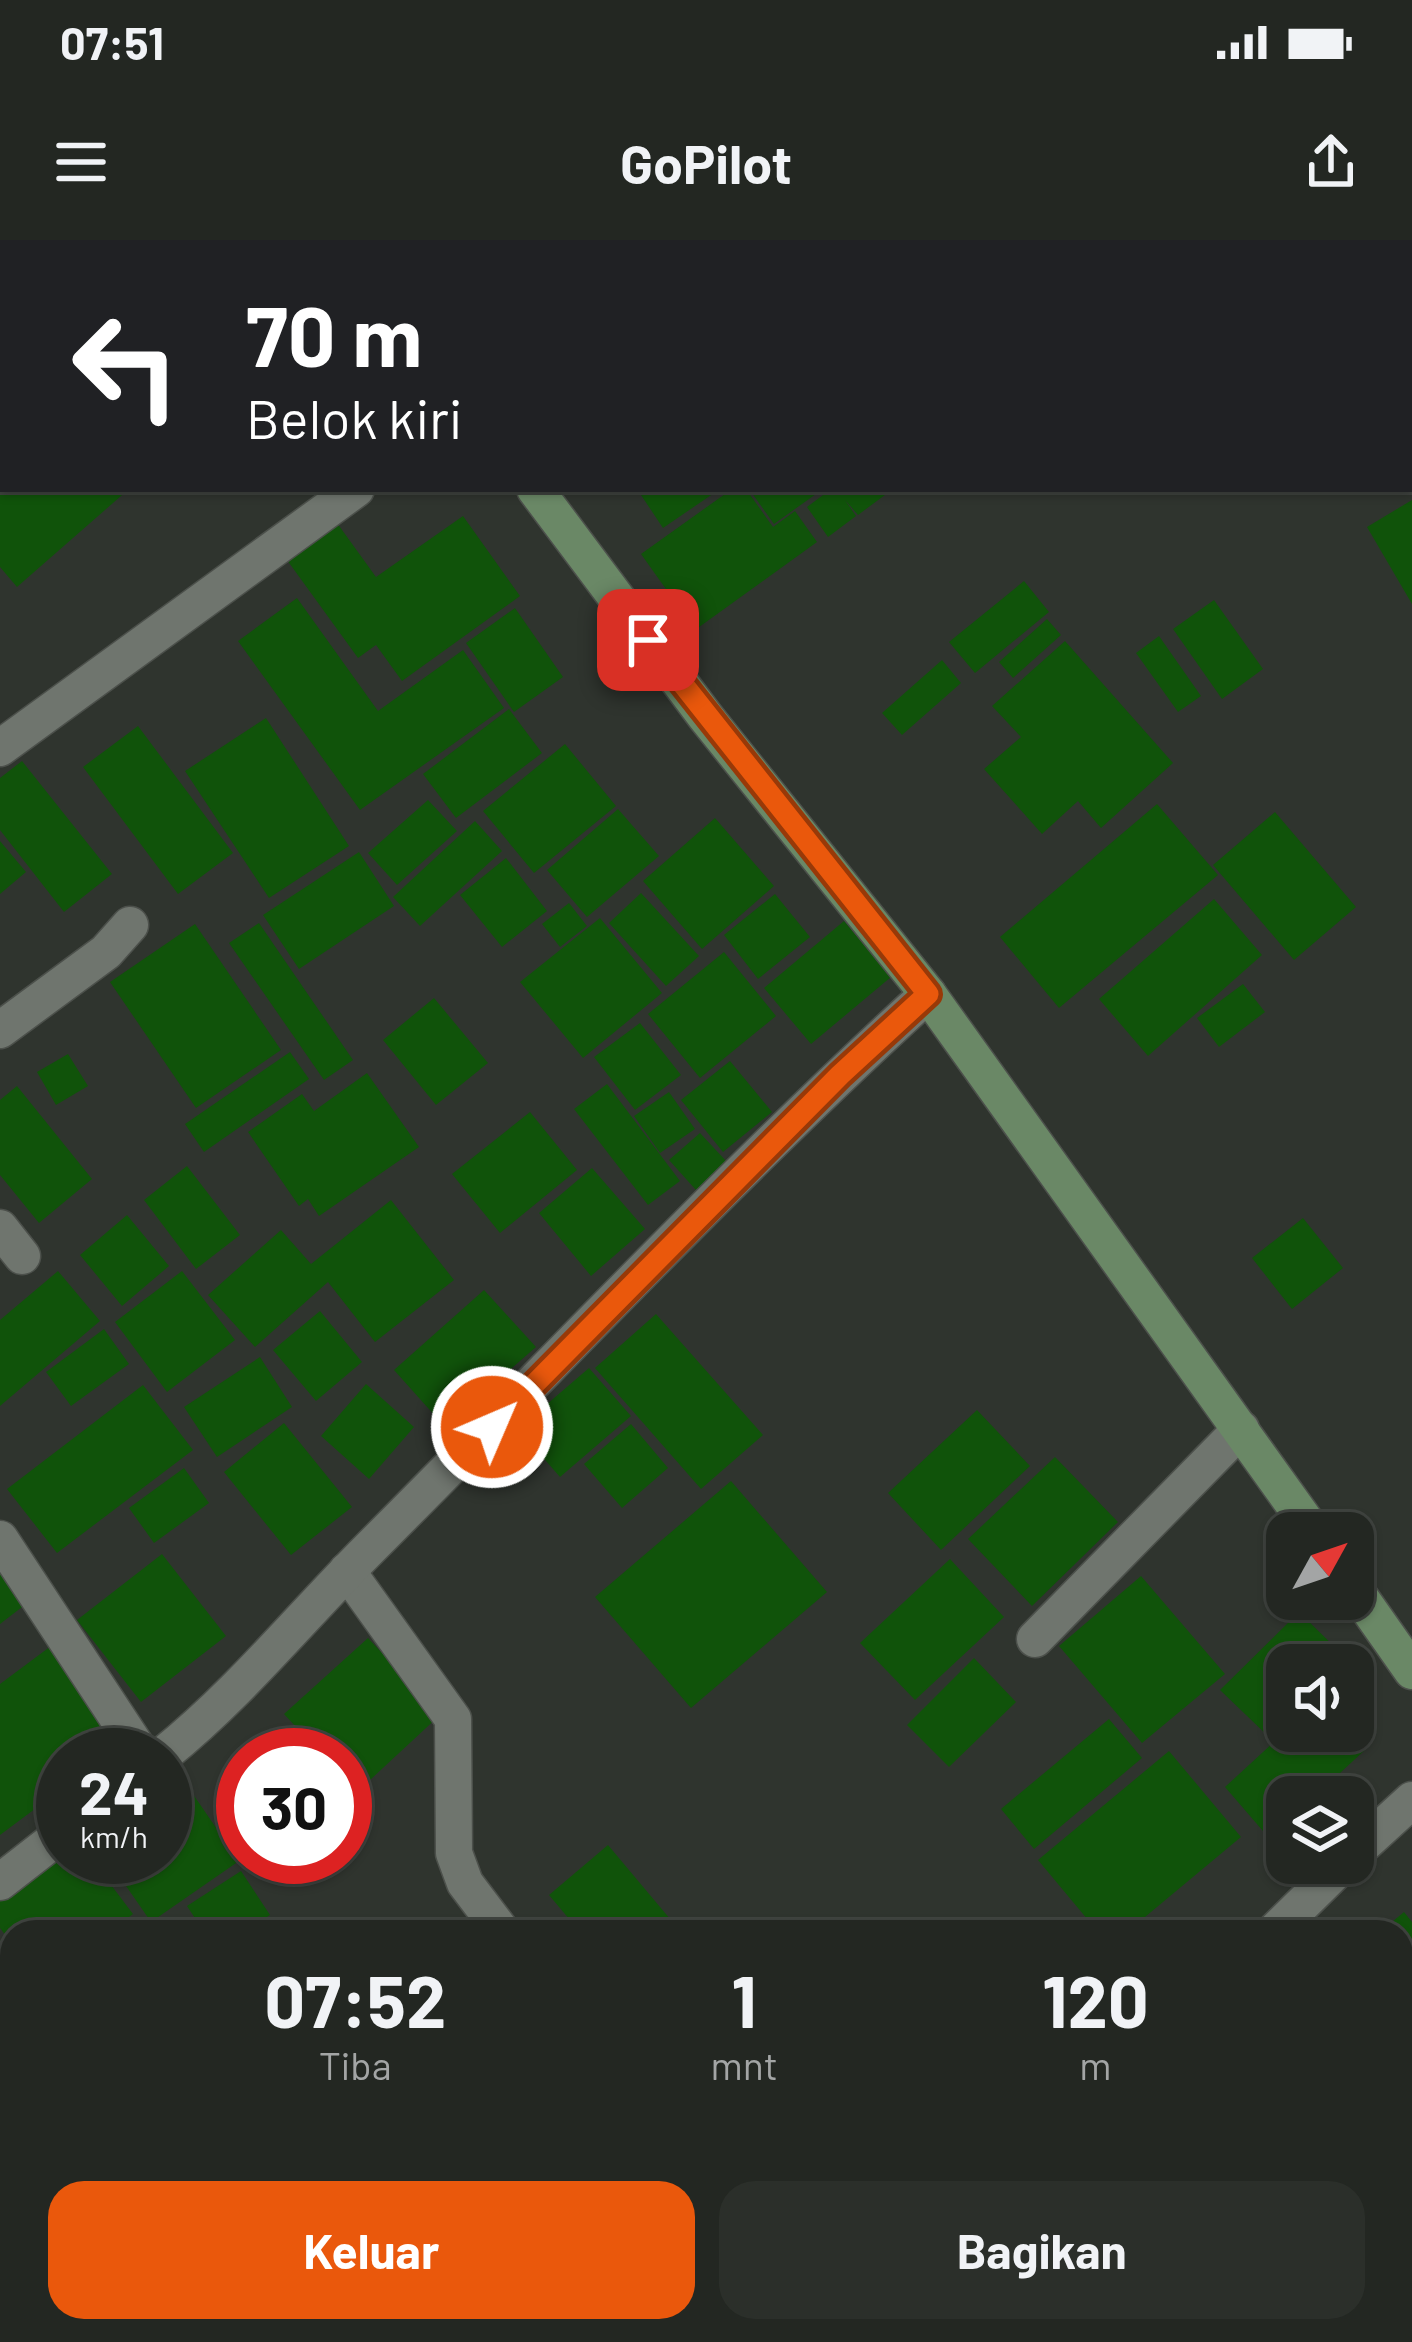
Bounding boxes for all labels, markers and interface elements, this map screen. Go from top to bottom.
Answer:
text: 07:51 [60,15,164,69]
icon: menu [48,129,114,195]
icon: share [1298,129,1364,195]
text: GoPilot [620,130,792,195]
text: 70 m [246,283,422,384]
icon: left [48,288,204,444]
text: Belok kiri [246,385,463,450]
pin [597,589,699,691]
icon: arrive [615,607,681,673]
position arrow [429,1364,555,1490]
north arrow [1266,1512,1374,1620]
map controls [1266,1512,1374,1884]
button: sound [1266,1644,1374,1752]
speed limit sign: 30 [216,1728,372,1884]
text: 24 [79,1755,149,1827]
button: layers [1266,1776,1374,1884]
text: km/h [80,1818,148,1854]
text: 07:52 [264,1956,446,2042]
text: 1 [731,1956,757,2042]
text: 120 [1042,1956,1149,2042]
text: Tiba [319,2041,392,2088]
text: mnt [710,2041,778,2088]
text: m [1079,2041,1112,2088]
button: Keluar [48,2181,695,2319]
button: Bagikan [719,2181,1365,2319]

